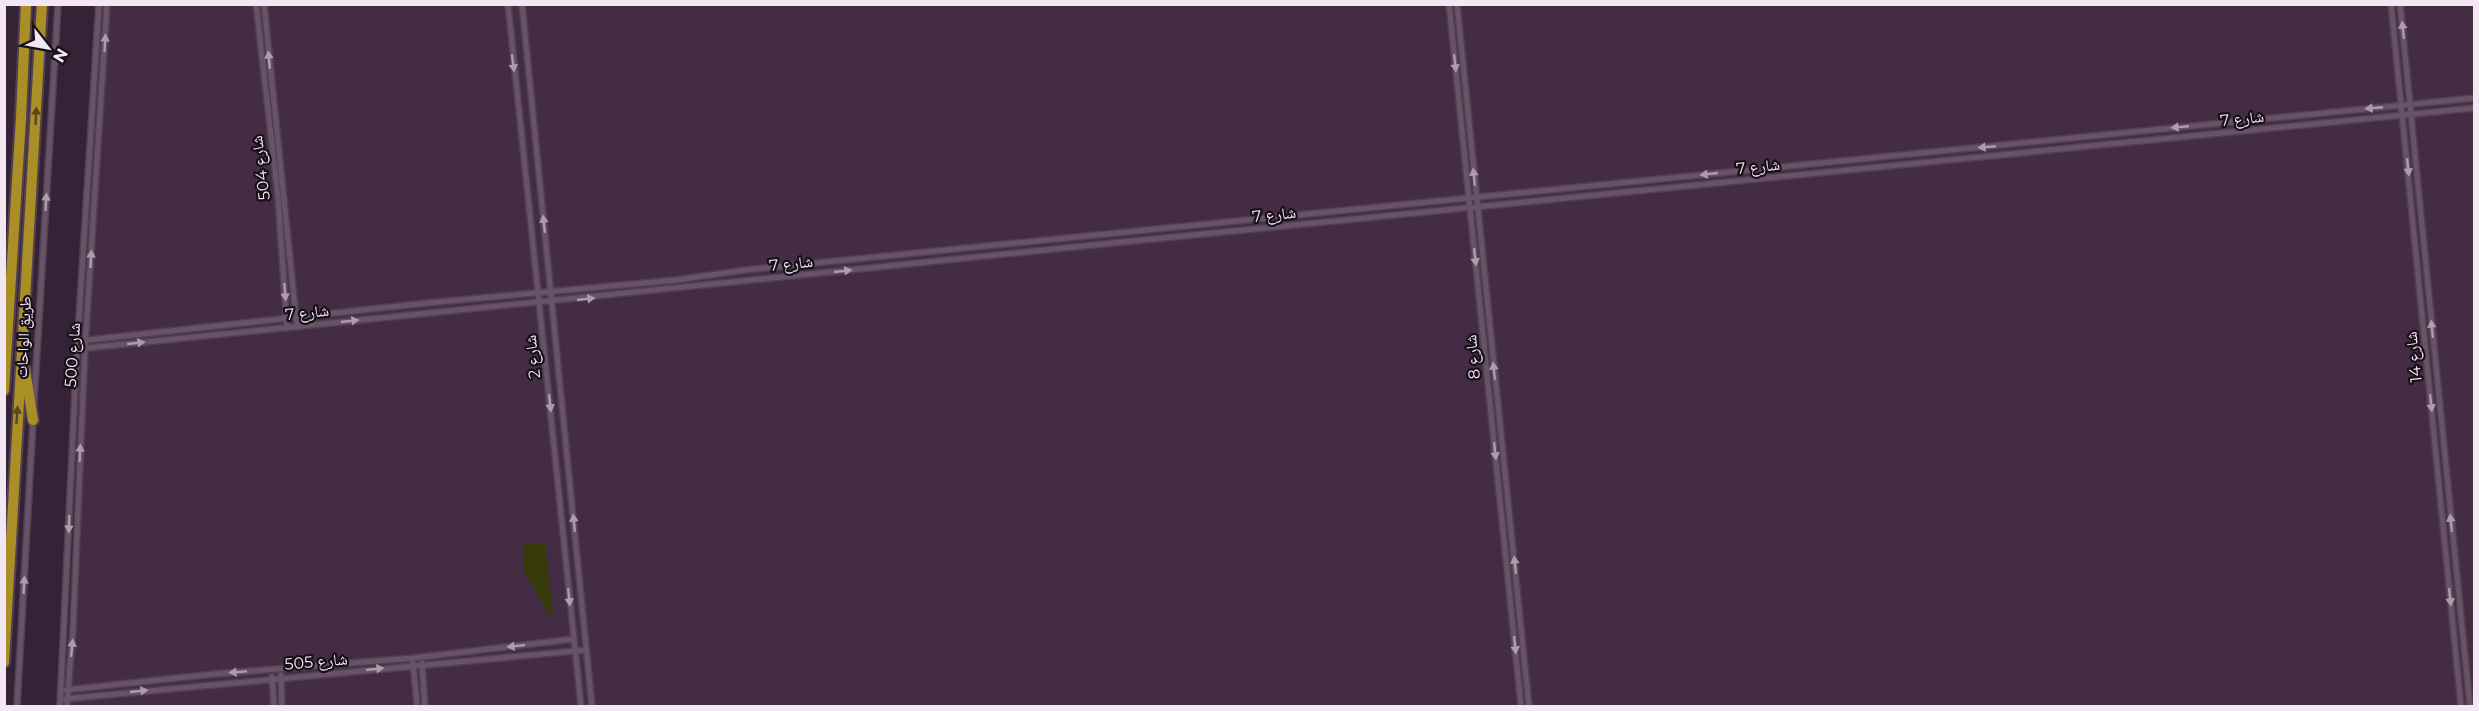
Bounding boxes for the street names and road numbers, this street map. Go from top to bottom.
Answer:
street label: شارع 7 [2219,107,2265,131]
street label: شارع 504 [247,134,275,201]
street label: شارع 7 [1735,155,1781,179]
street label: شارع 7 [1251,203,1297,227]
street label: شارع 7 [768,252,814,276]
street label: طريق الواحات [12,296,36,379]
street label: شارع 7 [284,301,330,325]
street label: شارع 500 [61,322,85,388]
street label: شارع 14 [2401,331,2427,383]
street label: شارع 2 [521,334,545,380]
street label: شارع 8 [1461,334,1485,380]
street label: شارع 505 [284,649,349,675]

